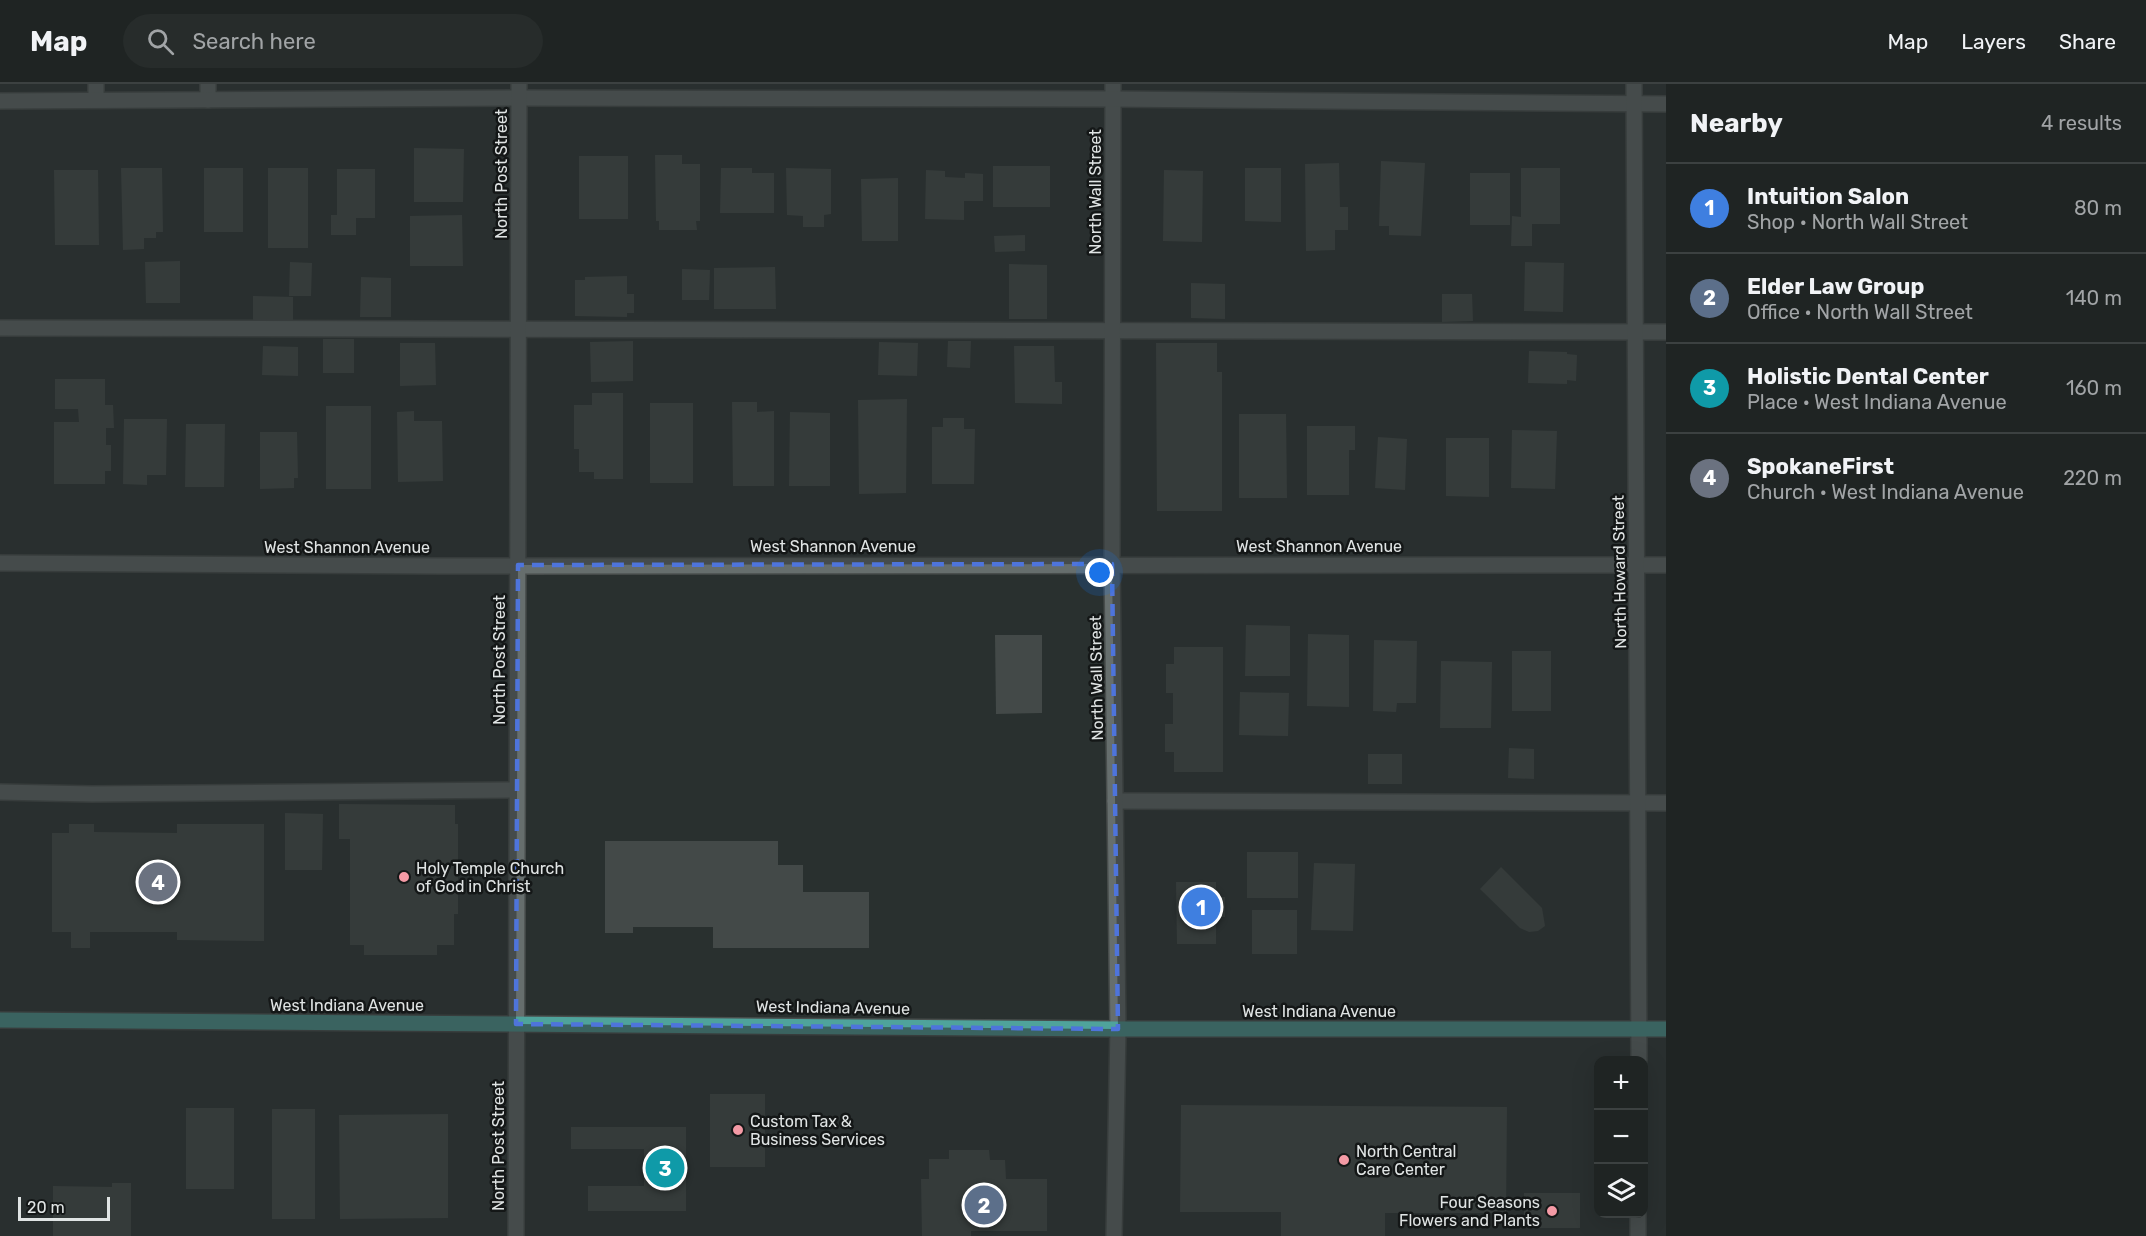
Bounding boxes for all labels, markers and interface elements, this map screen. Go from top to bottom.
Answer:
search box [123,14,543,68]
text: Map [30,25,87,58]
icon: search [144,25,177,58]
text: Search here [192,28,316,55]
text: Map [1887,29,1928,54]
text: Layers [1961,29,2026,54]
text: Share [2059,29,2116,54]
text: Nearby [1690,108,1783,139]
street label: North Post Street [492,109,511,239]
text: 4 results [2041,111,2122,135]
street label: North Wall Street [1086,129,1105,255]
text: Intuition Salon [1747,183,1909,210]
text: 1 [1705,196,1714,220]
text: 80 m [2074,196,2122,220]
text: Shop · North Wall Street [1747,210,1968,234]
text: Elder Law Group [1747,273,1924,300]
text: 2 [1703,286,1716,310]
text: 140 m [2066,286,2122,310]
text: Office · North Wall Street [1747,300,1973,324]
text: Holistic Dental Center [1747,363,1989,390]
text: 3 [1703,376,1716,400]
text: 160 m [2066,376,2122,400]
text: Place · West Indiana Avenue [1747,390,2007,414]
text: SpokaneFirst [1747,453,1894,480]
text: 4 [1703,466,1716,490]
text: 220 m [2063,466,2122,490]
text: Church · West Indiana Avenue [1747,480,2024,504]
street label: North Howard Street [1609,495,1630,649]
street label: West Shannon Avenue [750,537,916,556]
street label: West Shannon Avenue [1236,537,1402,556]
street label: West Shannon Avenue [264,538,430,557]
your location [1085,558,1114,587]
street label: North Post Street [490,595,509,725]
street label: North Wall Street [1086,615,1107,741]
place label: Holy Temple Church of God in Christ [416,859,564,896]
pin: 4 [138,860,178,904]
marker: Holy Temple Church of God in Christ [397,870,411,884]
pin: 1 [1182,884,1220,930]
street label: West Indiana Avenue [270,996,424,1015]
street label: West Indiana Avenue [756,997,910,1018]
street label: West Indiana Avenue [1242,1002,1396,1021]
map controls [1594,1056,1648,1218]
button: + [1594,1056,1648,1110]
street label: North Post Street [489,1081,508,1211]
button: − [1594,1110,1648,1164]
place label: Custom Tax & Business Services [750,1112,885,1149]
marker: Custom Tax & Business Services [731,1123,745,1137]
place label: North Central Care Center [1356,1142,1456,1179]
pin: 3 [646,1146,684,1190]
marker: North Central Care Center [1337,1153,1351,1167]
button: layers [1594,1164,1648,1218]
pin: 2 [964,1182,1004,1228]
place label: Four Seasons Flowers and Plants [1399,1193,1540,1230]
scale bar [18,1194,110,1222]
text: 20 m [27,1198,65,1217]
marker: Four Seasons Flowers and Plants [1545,1204,1559,1218]

